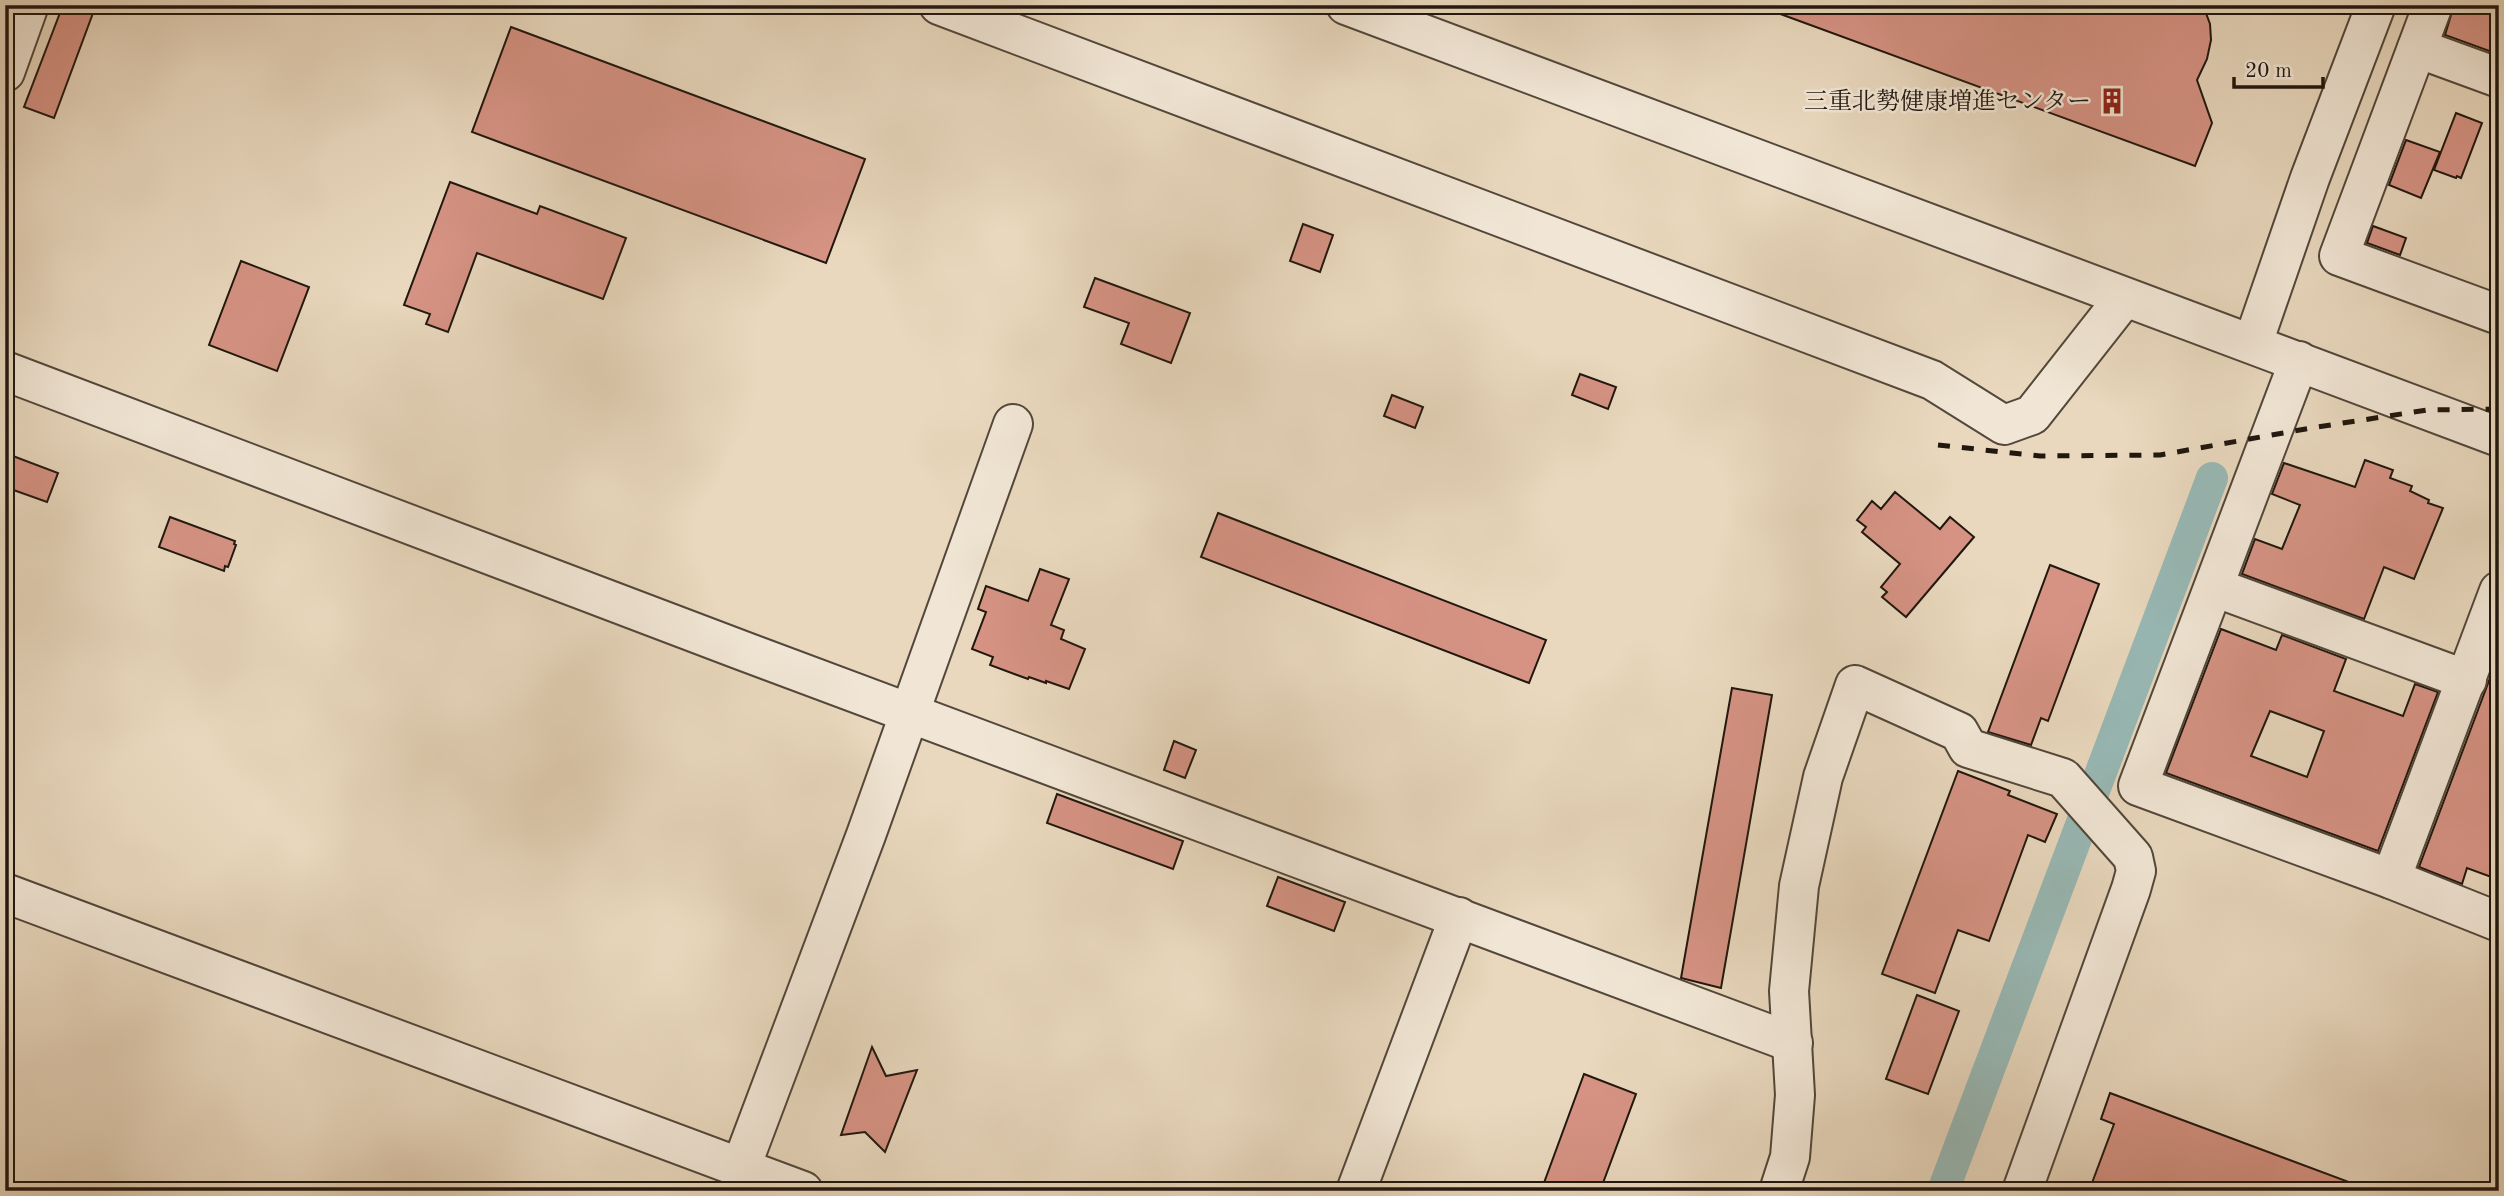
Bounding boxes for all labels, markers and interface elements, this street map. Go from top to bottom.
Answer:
scale bar [2234,46,2324,90]
text: 20 m [2245,61,2292,82]
building icon: 三重北勢健康増進センター [2097,86,2127,116]
place label: 三重北勢健康増進センター [1804,88,2091,115]

